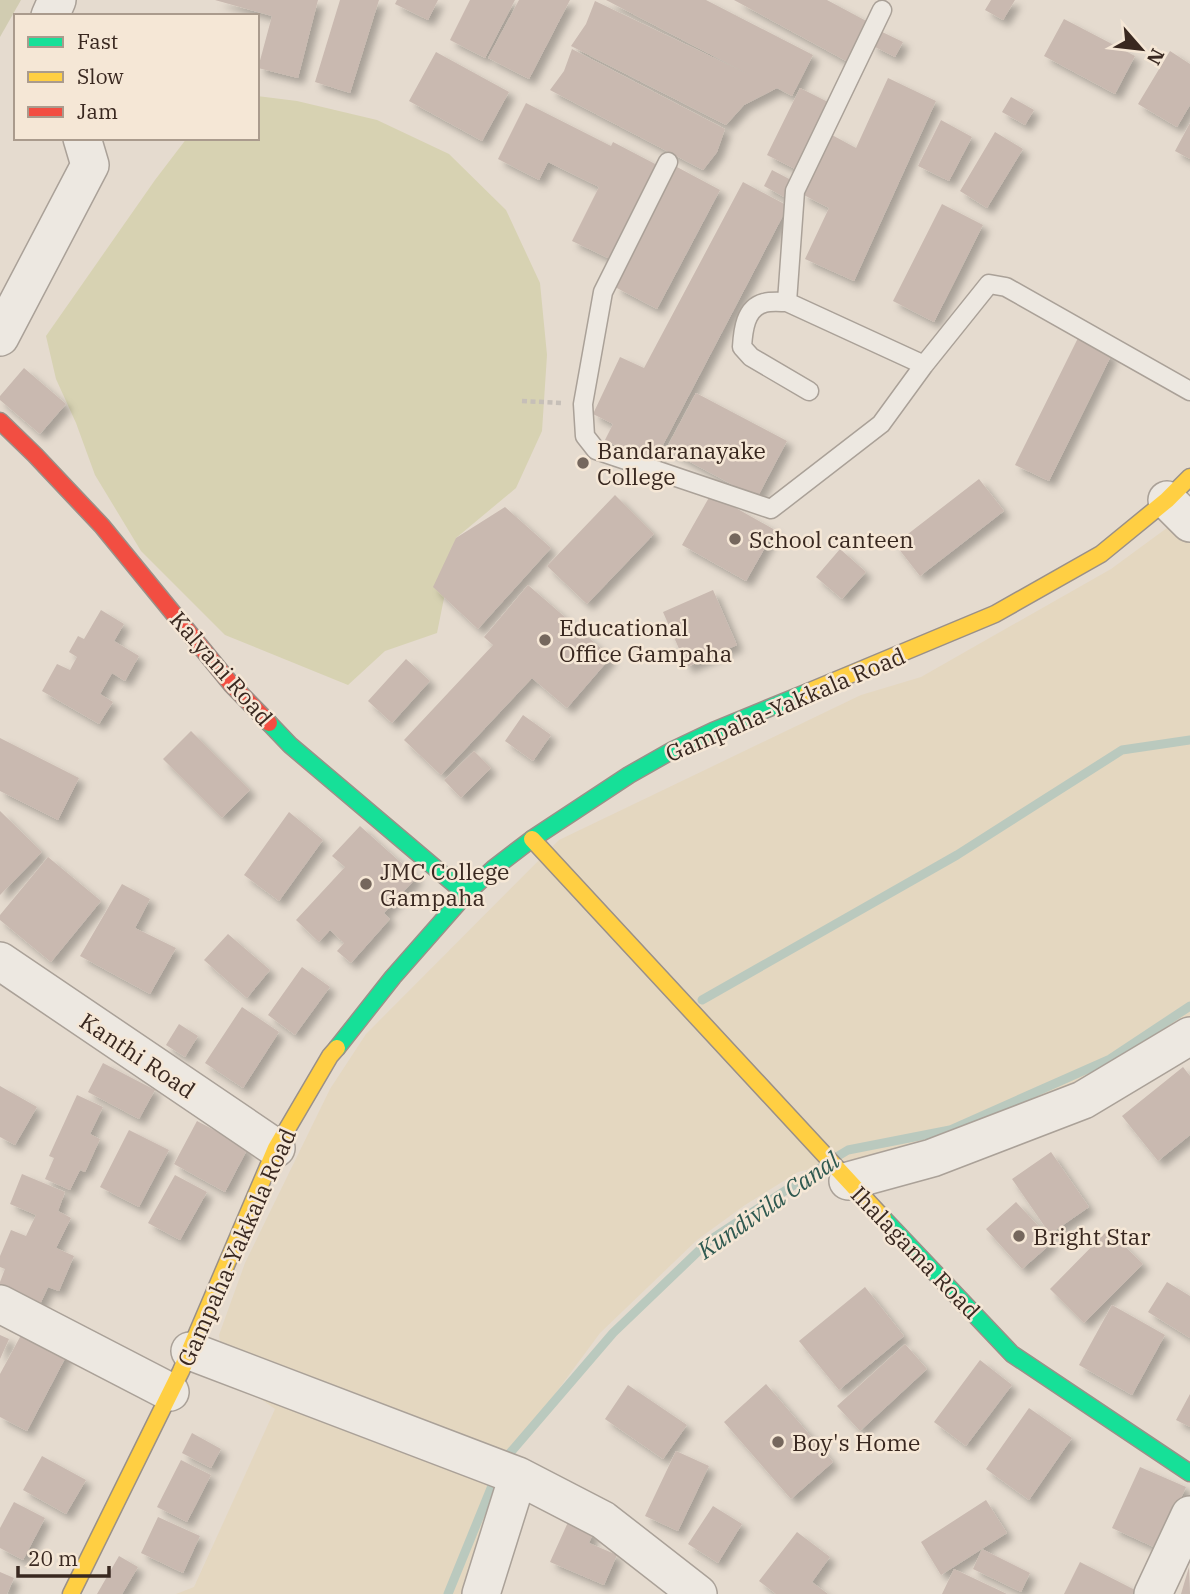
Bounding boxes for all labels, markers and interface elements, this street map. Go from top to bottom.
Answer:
legend [14,14,259,140]
north arrow [1106,14,1176,84]
text: Fast [77,27,118,55]
text: N [1142,45,1170,69]
text: Slow [77,62,124,90]
text: Jam [77,97,118,125]
place label: Bandaranayake College [597,435,766,491]
marker: Bandaranayake College [575,455,591,471]
place label: School canteen [749,524,914,554]
marker: School canteen [727,531,743,547]
street label: Kalyani Road [164,605,280,731]
place label: Educational Office Gampaha [559,612,732,668]
marker: Educational Office Gampaha [537,632,553,648]
street label: Gampaha-Yakkala Road [661,640,909,768]
place label: JMC College Gampaha [380,856,509,912]
marker: JMC College Gampaha [358,876,374,892]
street label: Kanthi Road [74,1005,202,1105]
street label: Gampaha-Yakkala Road [170,1123,302,1371]
water label: Kundivila Canal [690,1143,846,1266]
street label: Ihalagama Road [845,1179,987,1325]
place label: Bright Star [1033,1221,1151,1251]
marker: Bright Star [1011,1228,1027,1244]
place label: Boy's Home [792,1427,920,1457]
marker: Boy's Home [770,1434,786,1450]
scale bar [18,1534,108,1578]
text: 20 m [28,1544,78,1572]

